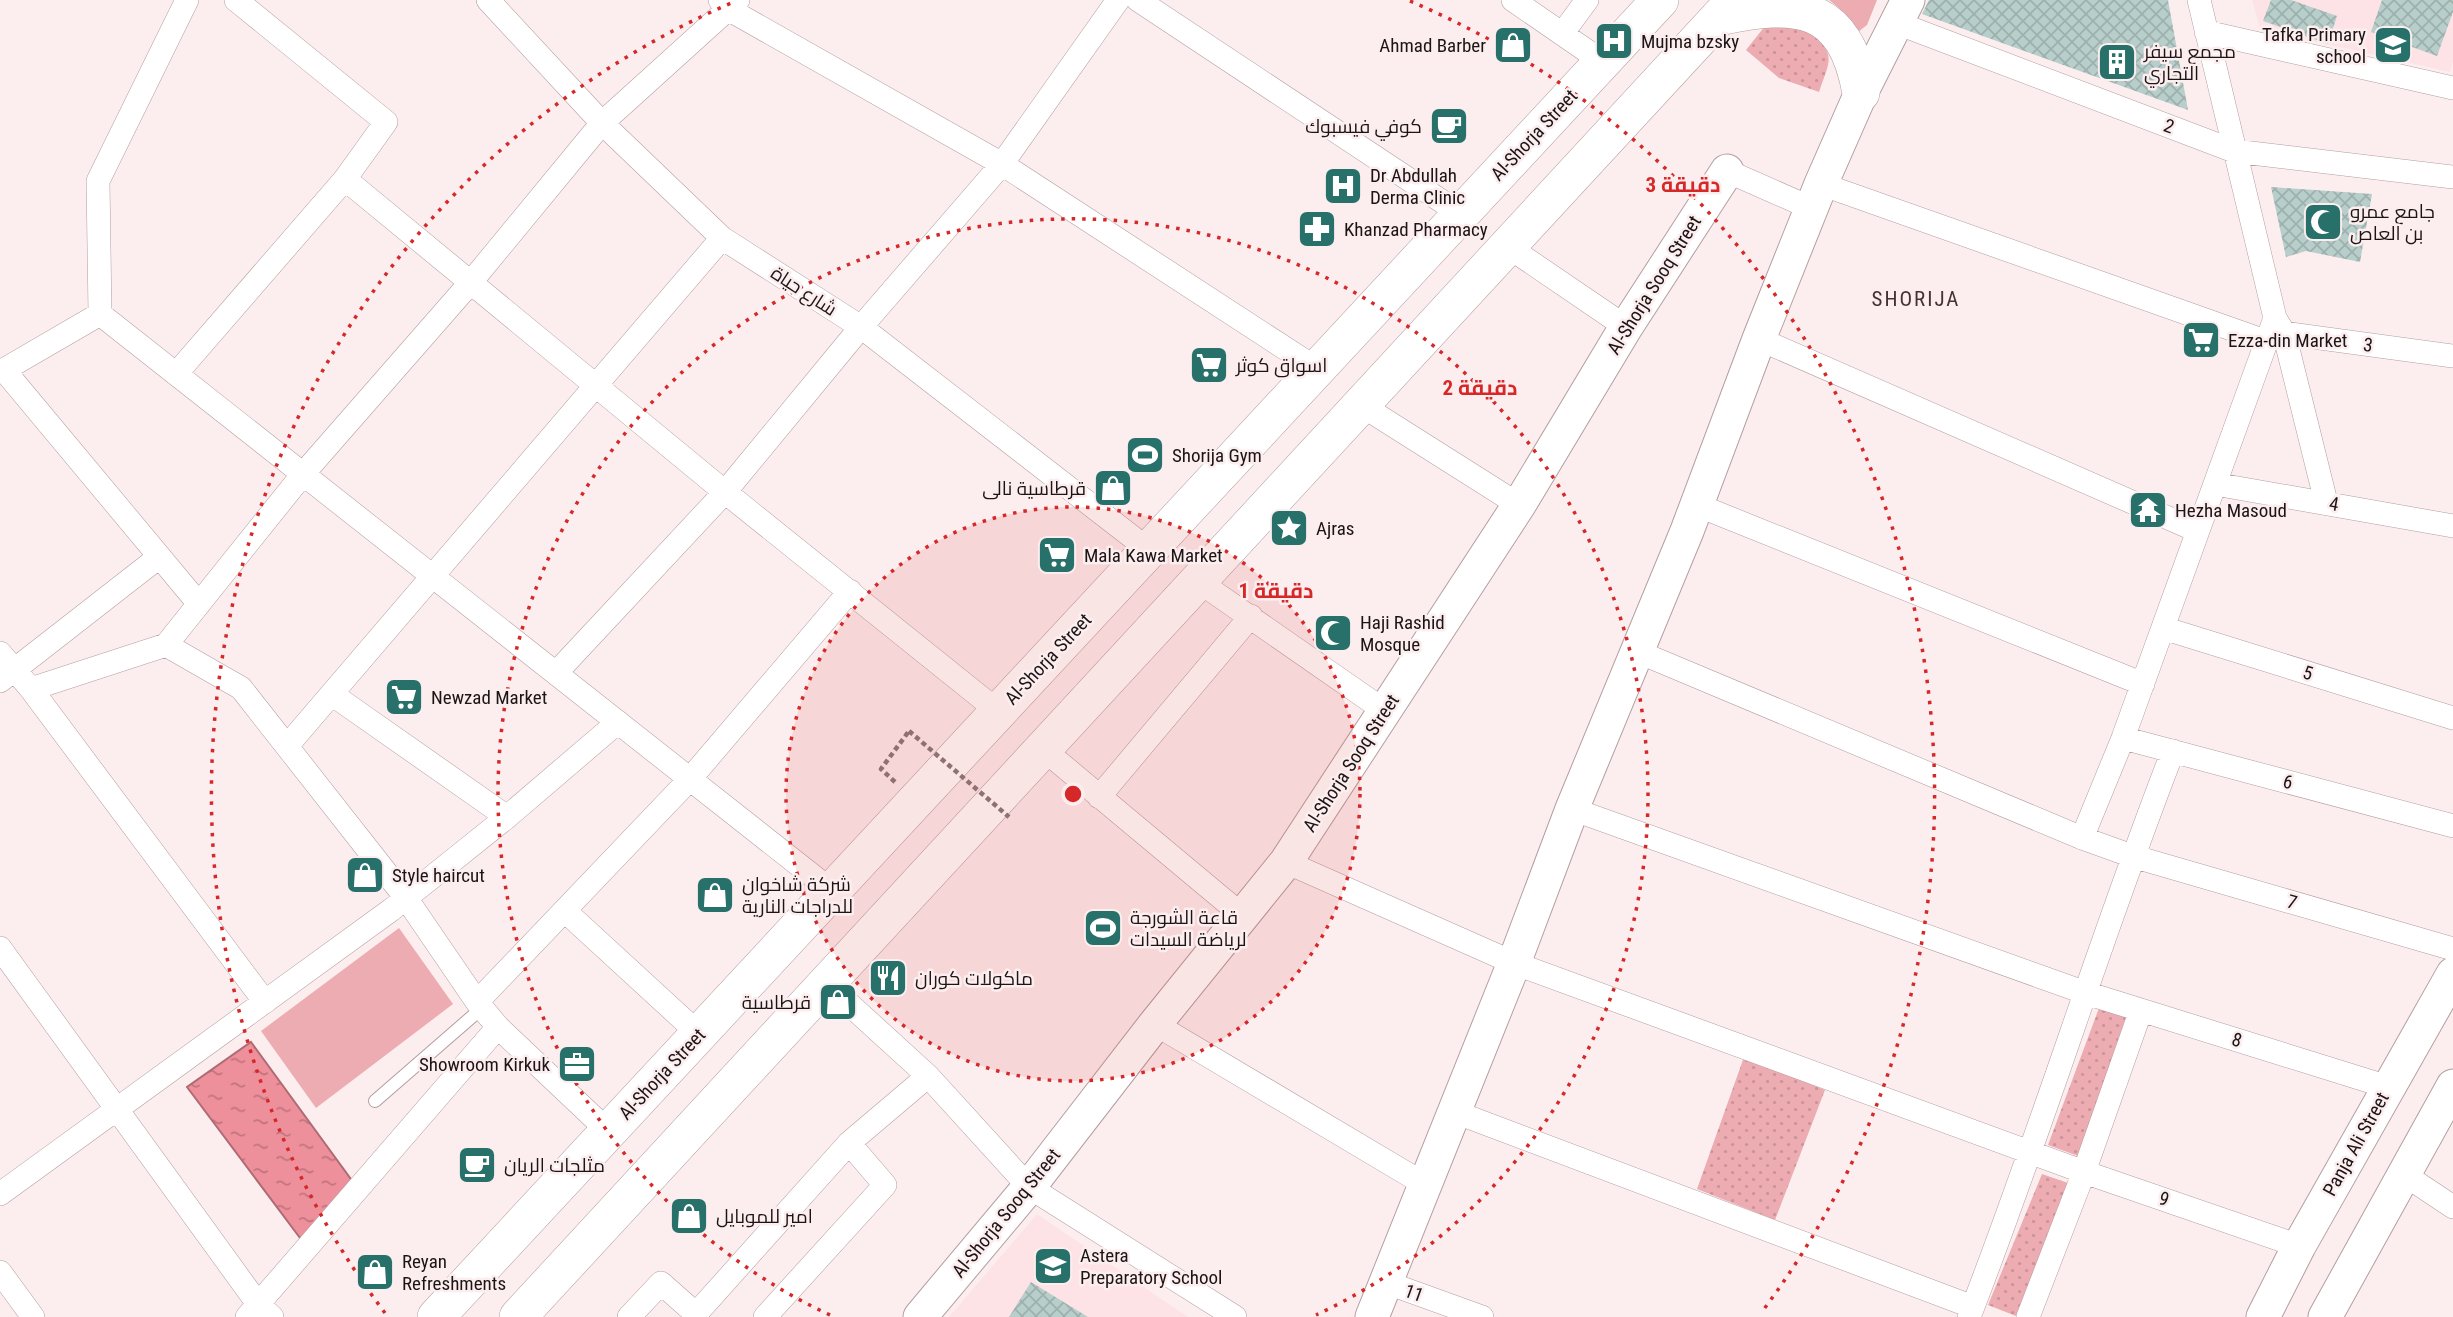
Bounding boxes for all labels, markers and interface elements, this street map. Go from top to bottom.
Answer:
hospital icon: Mujma bzsky [1593,20,1635,62]
place label: Tafka Primary school [2262,23,2366,68]
shop icon: Ahmad Barber [1492,24,1534,66]
school or university icon: Tafka Primary school [2372,24,2414,66]
place label: Mujma bzsky [1641,30,1739,53]
place label: Ahmad Barber [1379,34,1486,57]
place label: مجمع سيفر التجاري [2143,40,2236,88]
building icon: مجمع سيفر التجاري [2096,41,2138,83]
street label: Al-Shorja Street [1486,85,1582,185]
cafe icon: كوفي فيسبوك [1428,105,1470,147]
street label: 2 [2160,114,2178,138]
place label: كوفي فيسبوك [1305,115,1422,141]
place label: Dr Abdullah Derma Clinic [1370,164,1465,209]
hospital icon: Dr Abdullah Derma Clinic [1322,165,1364,207]
text: 3 دقيقة [1646,173,1720,197]
place label: جامع عمرو بن العاص [2350,200,2435,245]
mosque icon: جامع عمرو بن العاص [2302,201,2344,243]
pharmacy icon: Khanzad Pharmacy [1296,208,1338,250]
street label: Al-Shorja Sooq Street [1602,211,1706,359]
place label: Khanzad Pharmacy [1344,218,1488,241]
street label: شارع حياة [766,261,841,322]
district label: SHORIJA [1872,287,1960,311]
supermarket icon: Ezza-din Market [2180,319,2222,361]
place label: Ezza-din Market [2228,329,2347,352]
street label: 3 [2362,333,2374,357]
supermarket icon: اسواق كوثر [1188,344,1230,386]
place label: اسواق كوثر [1235,354,1327,378]
text: 2 دقيقة [1443,376,1517,400]
sports icon: Shorija Gym [1124,434,1166,476]
place label: Shorija Gym [1172,444,1262,467]
shop icon: قرطاسية نالى [1092,467,1134,509]
place label: قرطاسية نالى [982,477,1086,500]
temple icon: Hezha Masoud [2127,489,2169,531]
street label: 4 [2327,492,2341,516]
place label: Hezha Masoud [2175,499,2287,522]
place icon: Ajras [1268,507,1310,549]
place label: Ajras [1316,517,1354,540]
supermarket icon: Mala Kawa Market [1036,534,1078,576]
place label: Mala Kawa Market [1084,544,1223,567]
text: 1 دقيقة [1239,579,1313,603]
street label: Al-Shorja Street [1000,609,1096,709]
place label: Haji Rashid Mosque [1360,611,1445,656]
mosque icon: Haji Rashid Mosque [1312,612,1354,654]
street label: 5 [2300,661,2316,685]
supermarket icon: Newzad Market [383,676,425,718]
place label: Newzad Market [431,686,547,709]
street label: Al-Shorja Sooq Street [1298,690,1404,836]
street label: 6 [2280,770,2296,794]
centre of rings [1061,782,1085,806]
shop icon: Style haircut [344,854,386,896]
place label: Style haircut [392,864,485,887]
place label: شركة شاخوان للدراجات النارية [742,873,853,918]
shop icon: شركة شاخوان للدراجات النارية [694,874,736,916]
street label: 7 [2284,890,2300,914]
place label: قاعة الشورجة لرياضة السيدات [1130,906,1247,951]
sports icon: قاعة الشورجة لرياضة السيدات [1082,907,1124,949]
restaurant icon: ماكولات كوران [867,957,909,999]
place label: ماكولات كوران [915,967,1033,990]
shop icon: قرطاسية [817,981,859,1023]
place label: قرطاسية [742,991,811,1014]
street label: Al-Shorja Street [614,1024,710,1124]
street label: 8 [2229,1028,2245,1052]
office icon: Showroom Kirkuk [556,1043,598,1085]
place label: Showroom Kirkuk [419,1053,550,1076]
street label: Panja Ali Street [2318,1088,2394,1200]
cafe icon: مثلجات الريان [456,1144,498,1186]
street label: Al-Shorja Sooq Street [947,1144,1065,1282]
place label: مثلجات الريان [504,1154,605,1177]
street label: 9 [2156,1187,2172,1211]
shop icon: امير للموبايل [668,1195,710,1237]
place label: امير للموبايل [716,1205,813,1228]
place label: Astera Preparatory School [1080,1244,1222,1289]
school or university icon: Astera Preparatory School [1032,1245,1074,1287]
place label: Reyan Refreshments [402,1250,506,1295]
shop icon: Reyan Refreshments [354,1251,396,1293]
street label: 11 [1401,1279,1427,1307]

